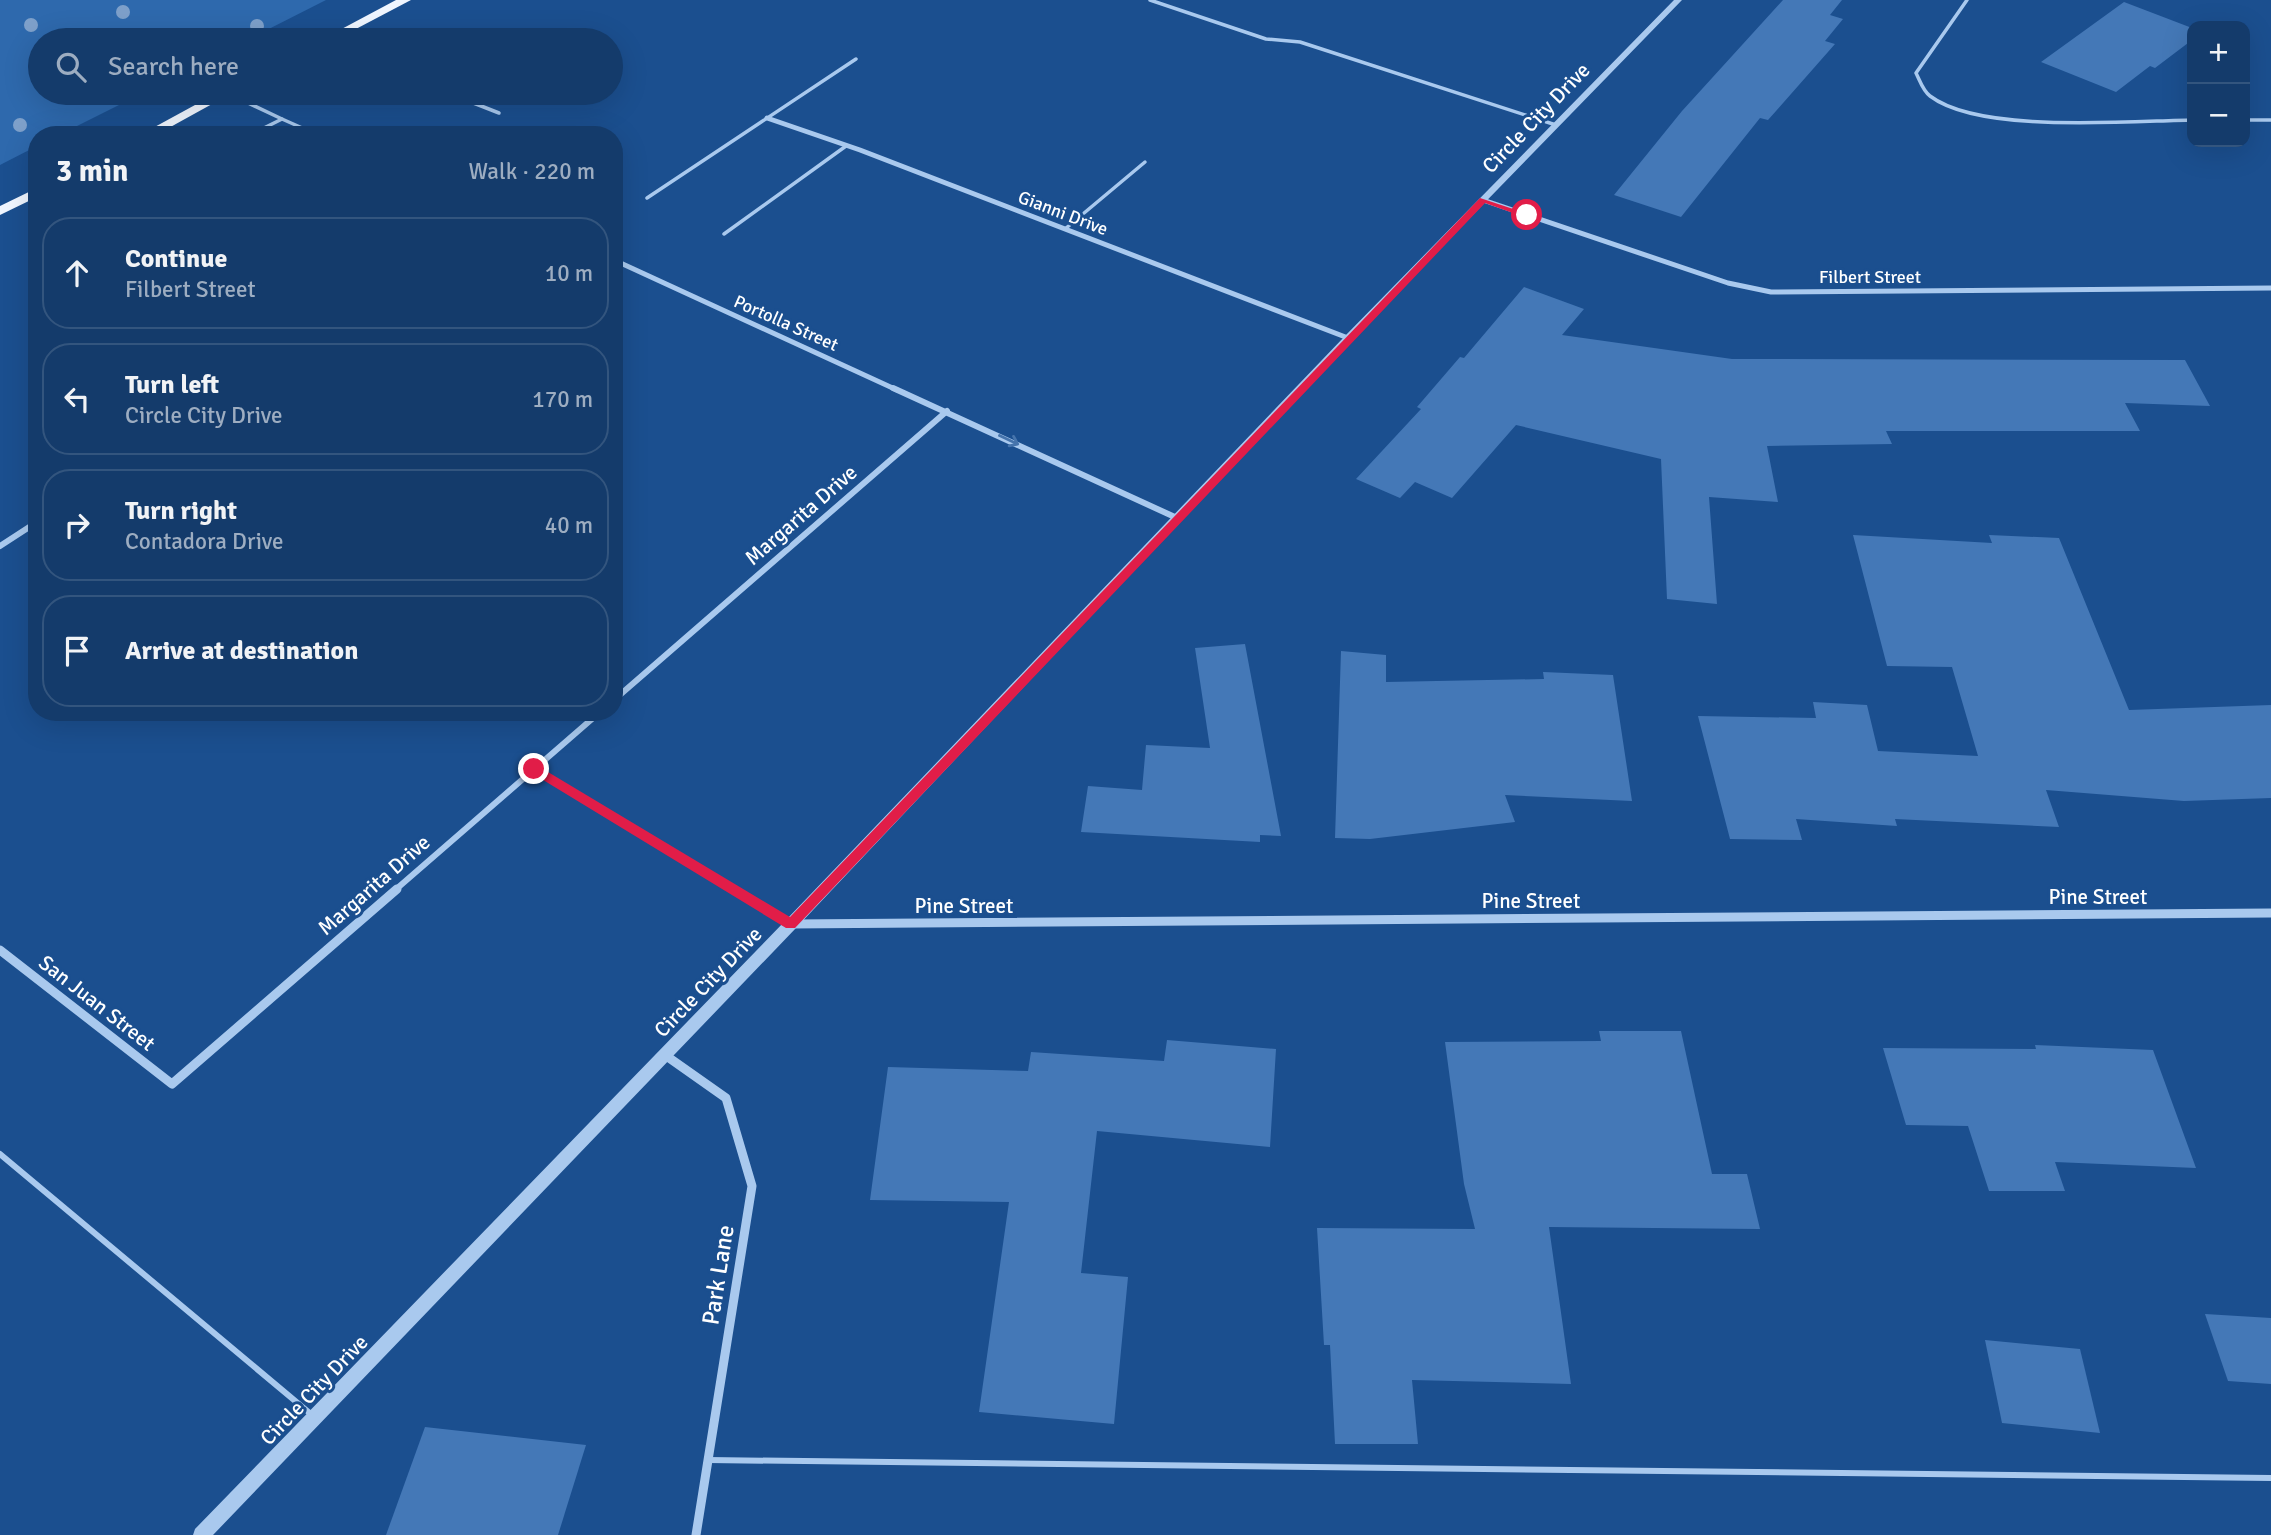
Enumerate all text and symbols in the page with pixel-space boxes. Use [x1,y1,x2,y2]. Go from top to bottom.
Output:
map controls [2187,21,2250,147]
button: + [2187,21,2250,84]
search box [28,28,623,105]
icon: search [52,48,90,86]
text: Search here [108,51,239,83]
street label: Circle City Drive [1477,57,1595,179]
button: − [2187,84,2250,147]
text: 3 min [56,153,128,190]
text: Walk · 220 m [469,157,595,186]
street label: Gianni Drive [1015,186,1111,240]
route start [1511,199,1542,230]
text: Continue [125,243,227,275]
icon: ahead [58,254,96,292]
text: 10 m [545,259,593,288]
street label: Filbert Street [1819,266,1921,288]
text: Filbert Street [125,275,256,304]
street label: Portolla Street [730,290,842,356]
text: Turn left [125,369,219,401]
icon: left [58,380,96,418]
text: 170 m [532,385,593,414]
text: Circle City Drive [125,401,282,430]
one-way arrow [998,434,1019,447]
street label: Margarita Drive [740,459,862,571]
text: Turn right [125,495,237,527]
icon: right [58,506,96,544]
text: 40 m [545,511,593,540]
text: Contadora Drive [125,527,283,556]
icon: arrive [58,632,96,670]
text: Arrive at destination [125,635,358,667]
route end [518,753,549,784]
street label: Margarita Drive [313,829,435,941]
street label: Pine Street [2049,884,2147,910]
street label: Pine Street [1482,888,1580,914]
street label: Pine Street [915,893,1013,919]
street label: Circle City Drive [649,921,767,1043]
street label: San Juan Street [34,949,160,1057]
street label: Park Lane [695,1223,741,1327]
street label: Circle City Drive [255,1329,373,1451]

